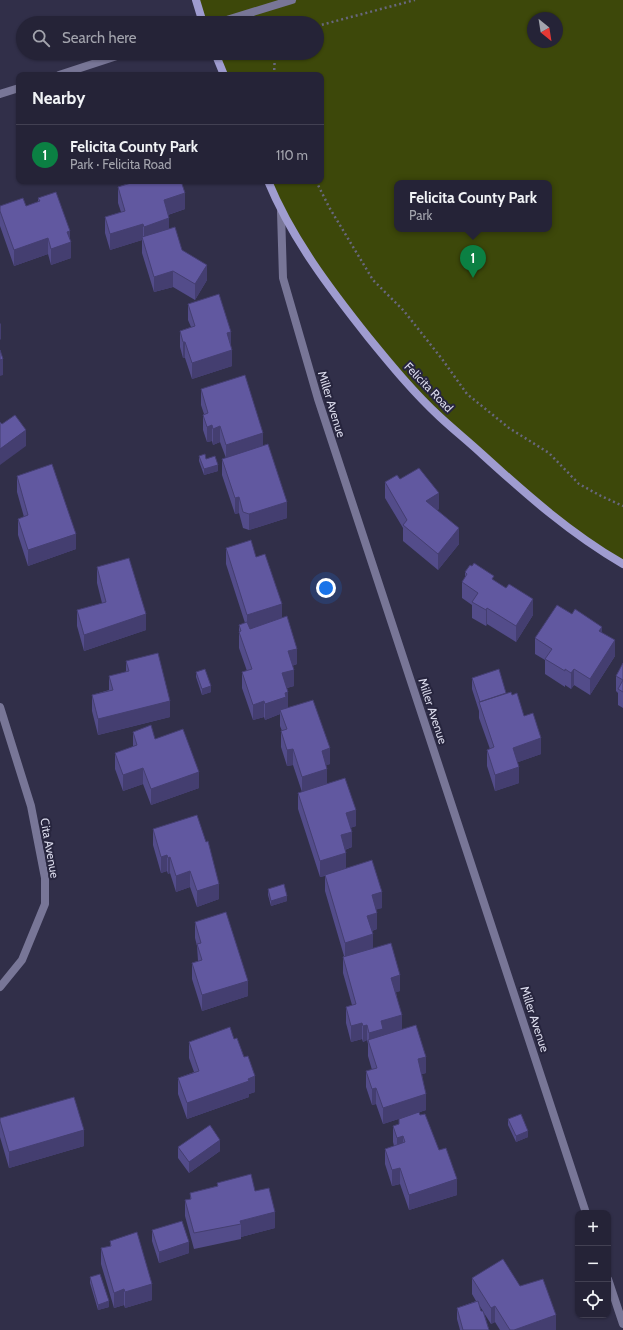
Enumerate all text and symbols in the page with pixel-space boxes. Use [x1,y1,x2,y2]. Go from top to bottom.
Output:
north arrow [527,12,563,48]
search box [16,16,324,60]
icon: search [30,27,52,49]
text: Search here [62,29,137,47]
text: Nearby [32,88,85,108]
text: Felicita County Park [70,138,198,156]
text: 1 [43,147,47,163]
text: 110 m [276,147,308,163]
text: Park · Felicita Road [70,156,171,172]
popup [394,180,552,232]
text: Felicita County Park [409,189,537,207]
text: Park [409,207,432,223]
pin: 1 [460,245,486,278]
street label: Felicita Road [401,359,457,415]
street label: Miller Avenue [315,369,349,439]
your location [316,578,336,598]
street label: Miller Avenue [415,676,451,746]
street label: Cita Avenue [37,817,63,879]
street label: Miller Avenue [517,984,553,1054]
map controls [575,1210,611,1318]
button: + [575,1210,611,1246]
button: − [575,1246,611,1282]
button: locate [575,1282,611,1318]

